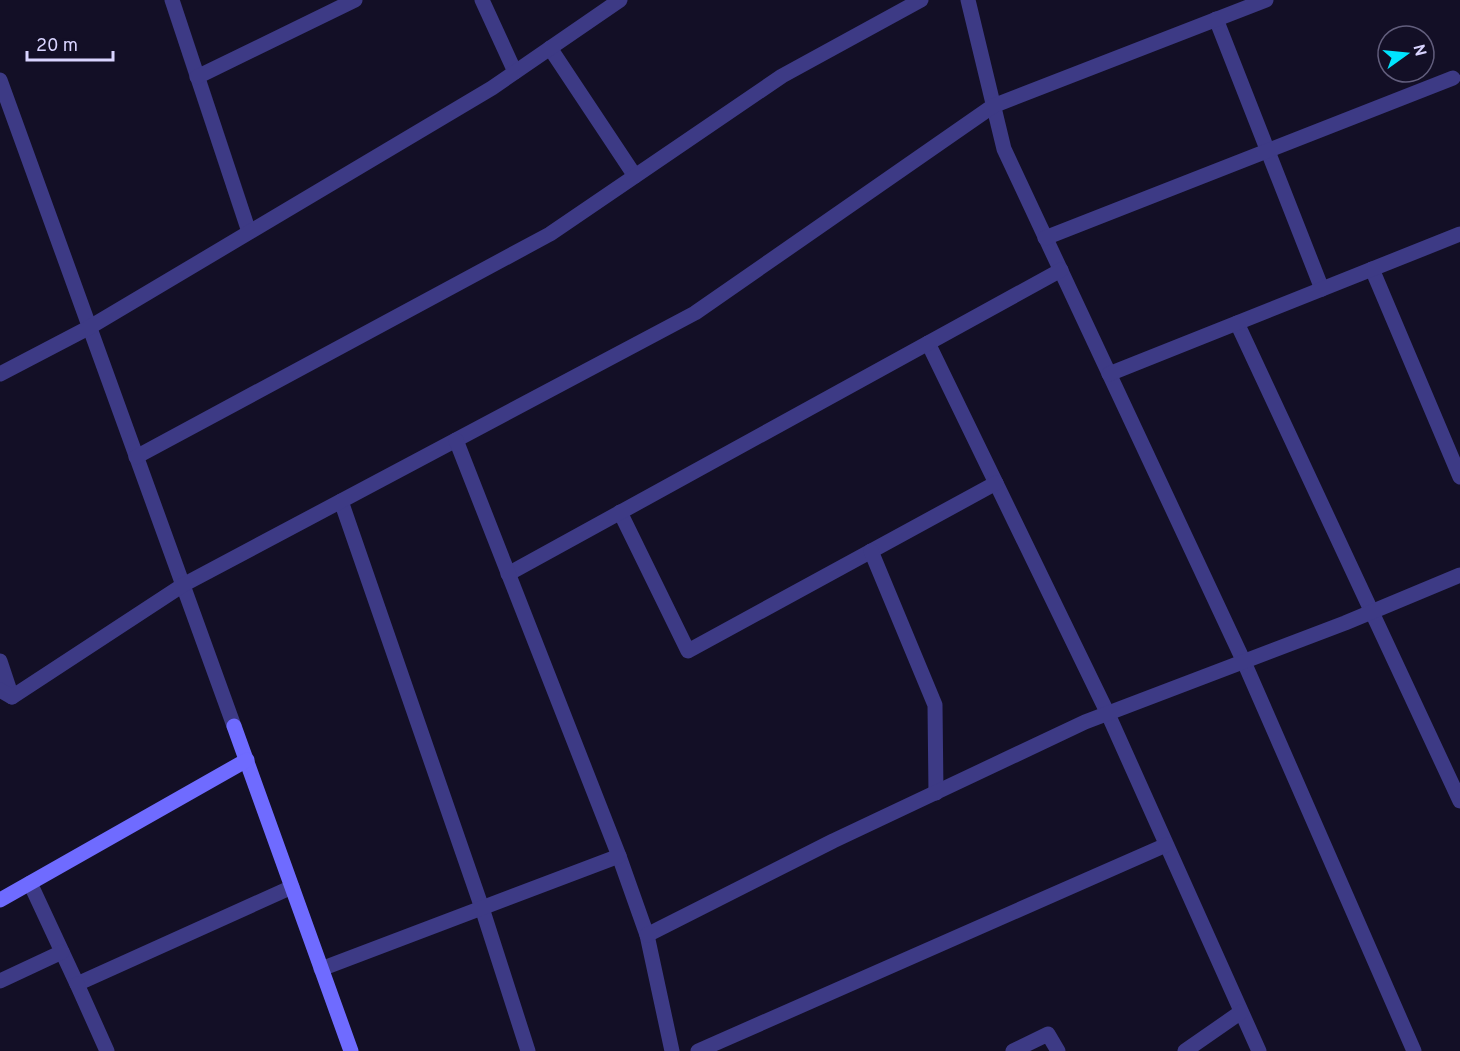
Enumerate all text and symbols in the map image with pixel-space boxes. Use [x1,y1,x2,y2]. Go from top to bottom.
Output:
scale bar [27,24,112,62]
north arrow [1376,24,1436,84]
text: 20 m [36,35,78,58]
text: N [1407,42,1430,59]

